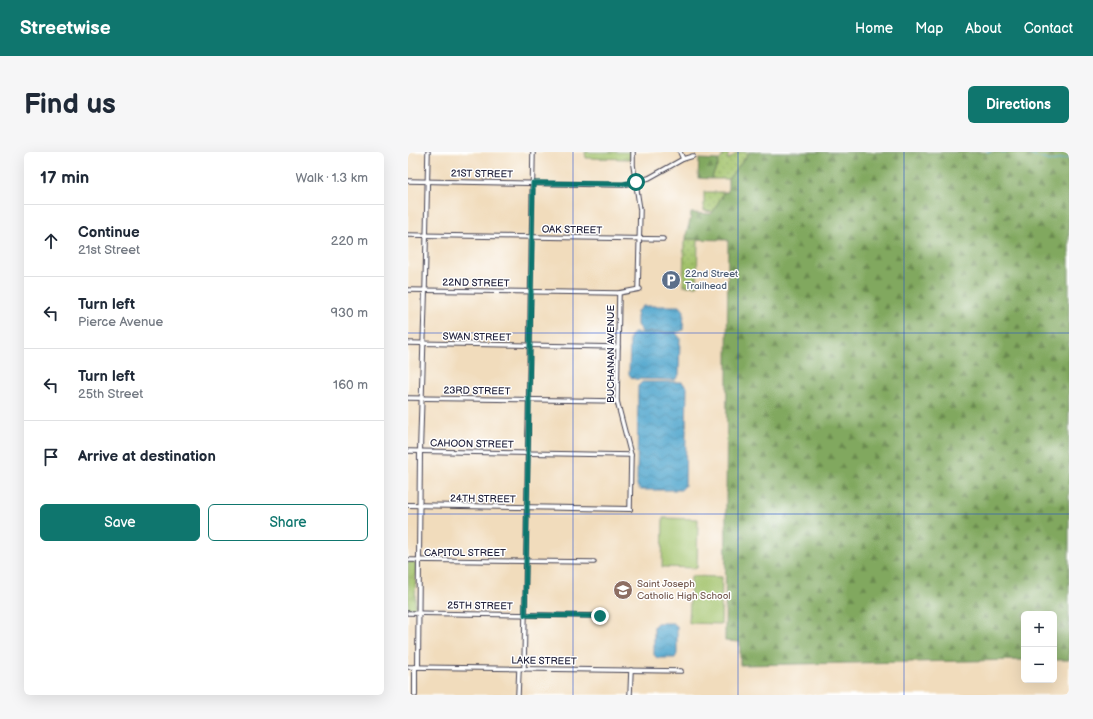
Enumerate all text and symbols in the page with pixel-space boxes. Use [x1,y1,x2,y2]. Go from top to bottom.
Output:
text: Streetwise [20,17,111,40]
text: Home [855,20,893,37]
text: Map [915,20,943,37]
text: About [965,20,1002,37]
text: Contact [1024,20,1073,37]
button: Directions [968,86,1069,123]
text: Find us [24,88,116,121]
street label: 21ST STREET [451,167,513,181]
text: 17 min [40,168,89,188]
text: Walk · 1.3 km [296,170,368,186]
route start [627,173,645,191]
text: Continue [78,223,140,242]
street label: OAK STREET [542,223,602,237]
icon: ahead [40,230,62,252]
text: 220 m [331,233,368,249]
text: 21st Street [78,242,140,258]
place label: 22nd Street Trailhead [685,268,738,292]
parking icon: 22nd Street Trailhead [660,269,682,291]
street label: 22ND STREET [442,276,510,290]
text: Turn left [78,295,135,314]
icon: left [40,302,62,324]
text: 930 m [331,305,368,321]
street label: BUCHANAN AVENUE [605,305,617,403]
text: Pierce Avenue [78,314,163,330]
street label: SWAN STREET [443,330,511,344]
text: Turn left [78,367,135,386]
icon: left [40,374,62,396]
text: 160 m [333,377,368,393]
street label: 23RD STREET [443,384,511,398]
text: 25th Street [78,386,143,402]
street label: CAHOON STREET [430,437,514,451]
icon: arrive [40,446,62,468]
text: Arrive at destination [78,447,216,466]
street label: 24TH STREET [450,492,516,506]
button: Save [40,504,200,541]
button: Share [208,504,368,541]
street label: CAPITOL STREET [424,547,506,559]
place label: Saint Joseph Catholic High School [637,578,731,602]
school or university icon: Saint Joseph Catholic High School [612,579,634,601]
street label: 25TH STREET [447,599,513,613]
route end [591,607,609,625]
map controls [1021,611,1057,683]
button: + [1021,611,1057,647]
button: − [1021,647,1057,683]
street label: LAKE STREET [511,654,577,668]

